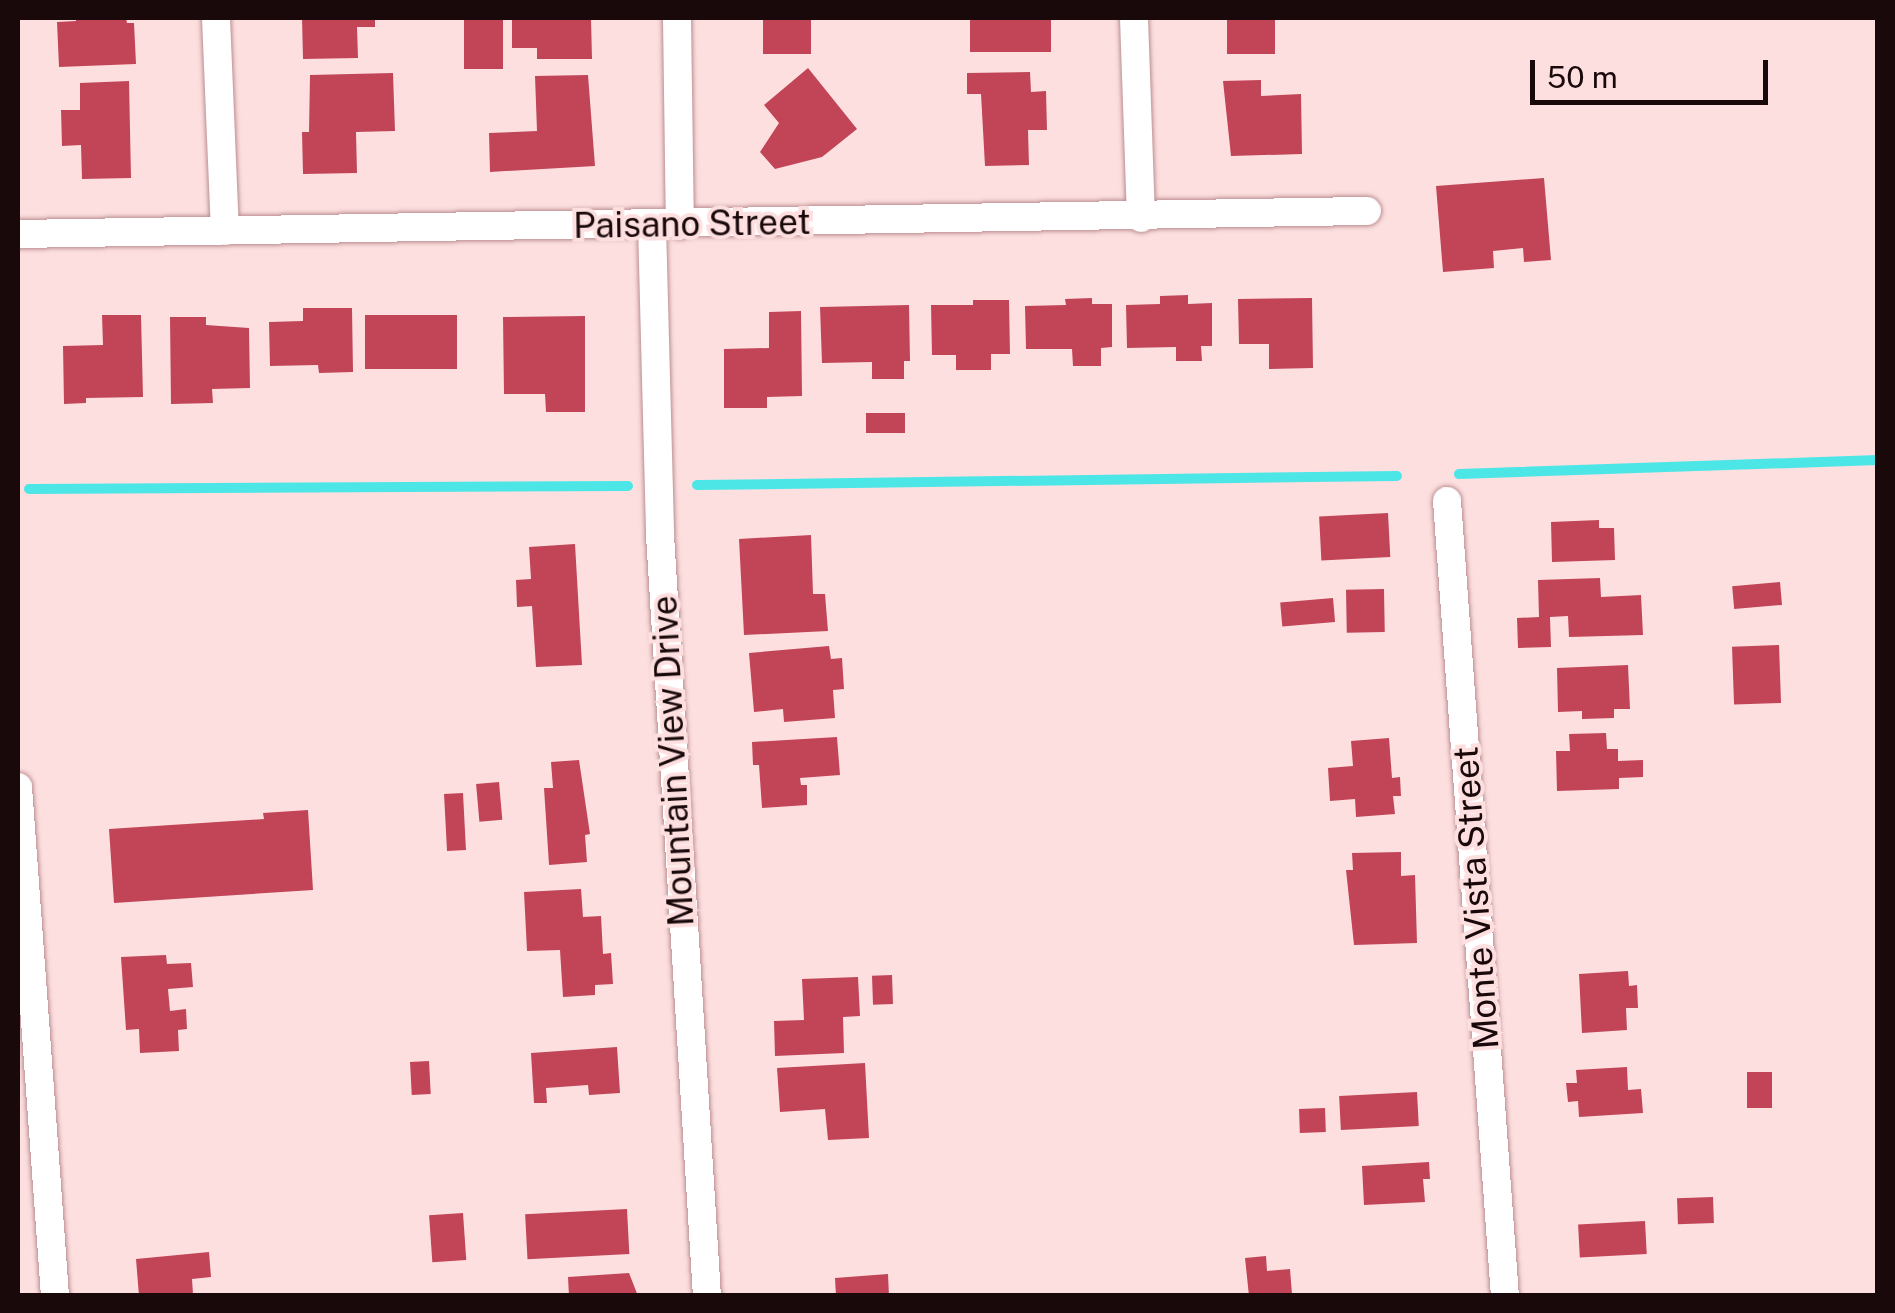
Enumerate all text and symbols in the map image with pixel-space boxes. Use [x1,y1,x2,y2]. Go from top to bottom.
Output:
scale bar [1535,40,1772,102]
text: 50 m [1547,59,1618,95]
street label: Paisano Street [573,201,811,247]
street label: Mountain View Drive [643,594,703,928]
street label: Monte Vista Street [1444,745,1508,1051]

